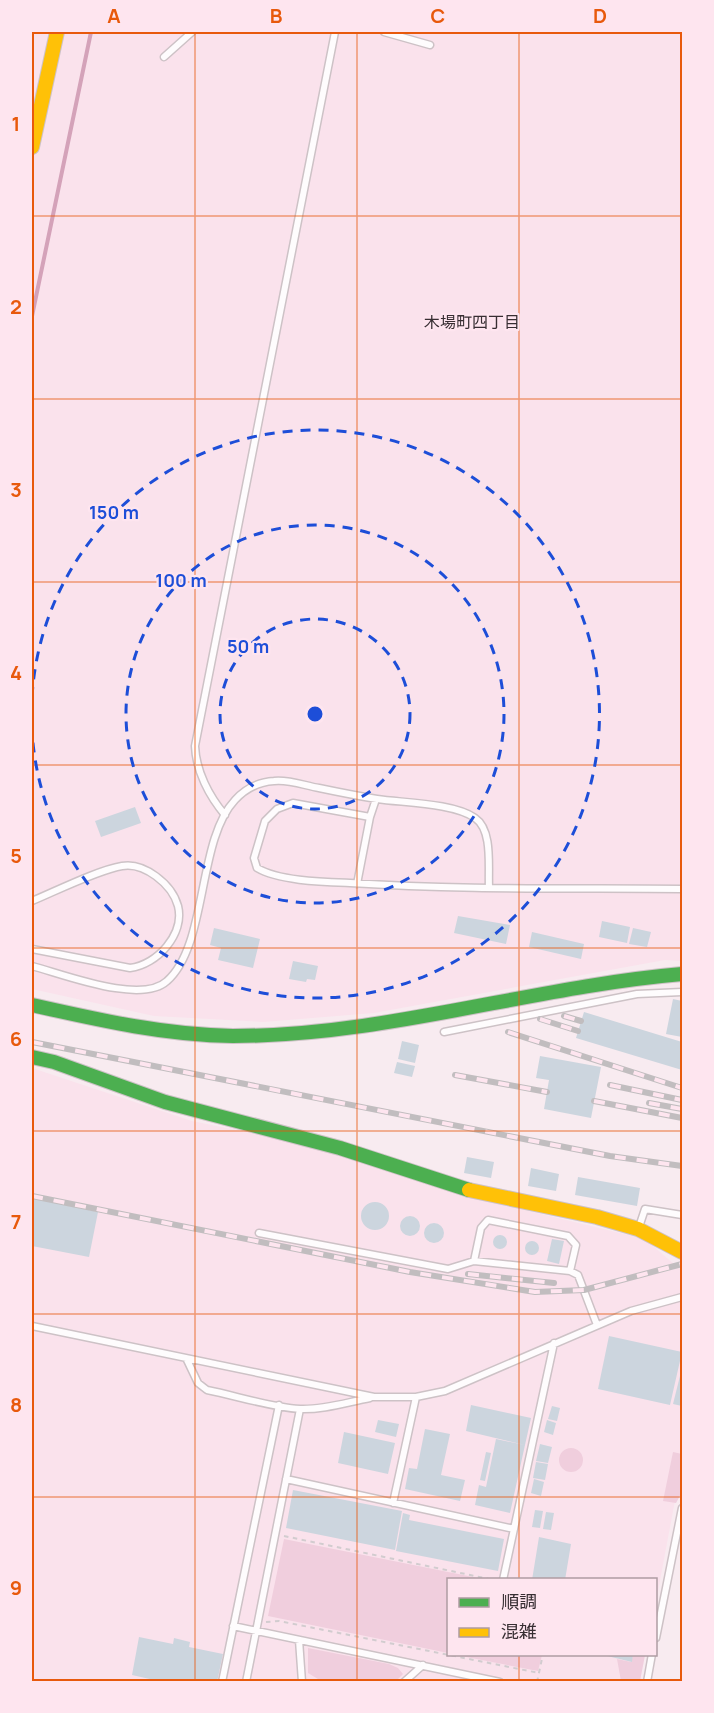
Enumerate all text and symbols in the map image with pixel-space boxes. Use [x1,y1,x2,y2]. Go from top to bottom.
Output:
text: A [107,2,121,29]
text: B [270,2,283,29]
text: C [431,2,445,29]
text: D [593,2,607,29]
text: 1 [12,110,20,137]
text: 2 [10,293,22,320]
district label: 木場町四丁目 [424,311,520,333]
text: 3 [10,476,22,503]
text: 150 m [89,500,139,524]
text: 100 m [155,568,207,592]
text: 50 m [227,634,269,658]
text: 4 [10,659,22,686]
centre of rings [305,704,325,724]
text: 5 [10,842,22,869]
text: 6 [10,1025,22,1052]
text: 7 [11,1208,21,1235]
text: 8 [10,1391,22,1418]
text: 9 [10,1574,22,1601]
legend [447,1578,657,1656]
text: 順調 [501,1589,537,1613]
text: 混雑 [501,1619,537,1643]

